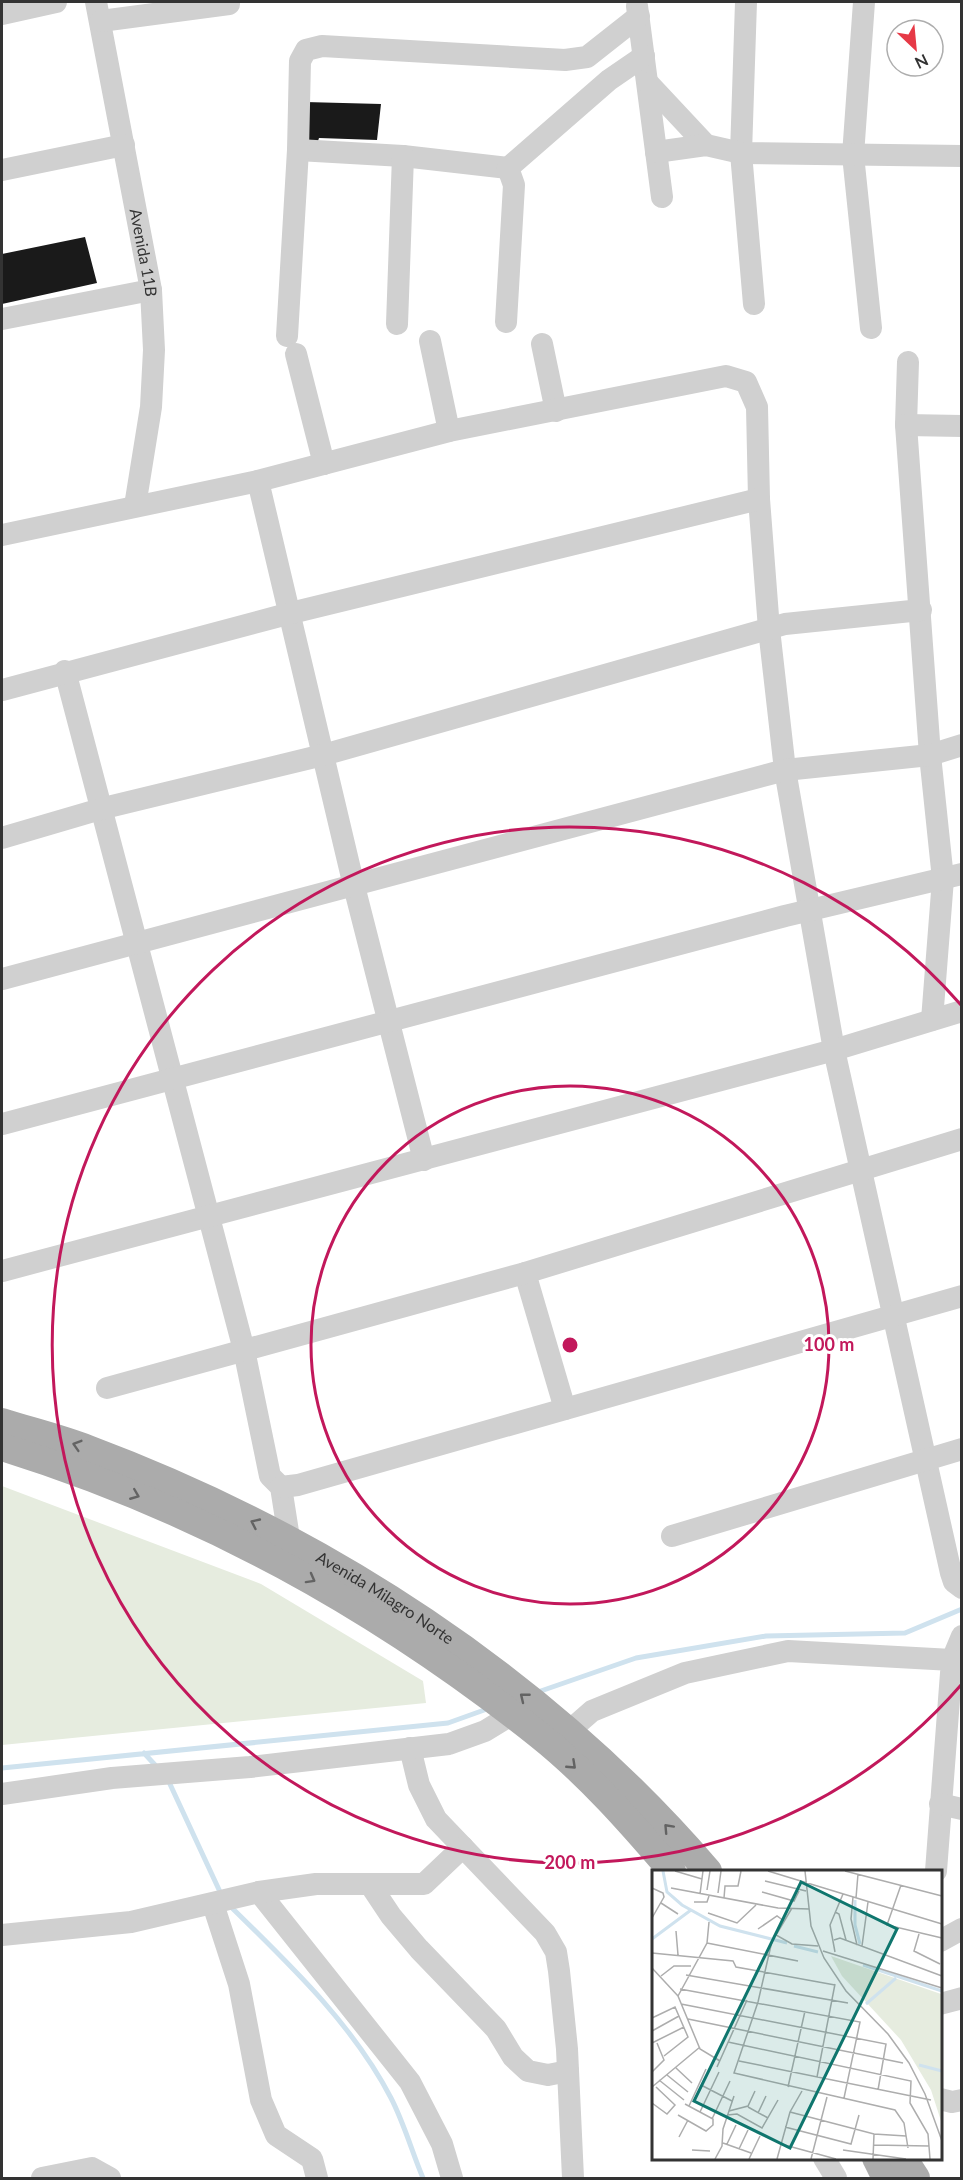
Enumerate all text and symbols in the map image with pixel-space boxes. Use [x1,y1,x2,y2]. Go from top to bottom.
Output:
north arrow [885,18,945,78]
text: N [912,51,931,73]
street label: Avenida 11B [127,207,161,297]
text: 100 m [804,1333,854,1355]
centre of rings [560,1335,580,1355]
one-way arrow [72,1440,83,1452]
one-way arrow [129,1488,140,1500]
one-way arrow [251,1518,262,1530]
street label: Avenida Milagro Norte [313,1547,458,1648]
one-way arrow [305,1572,315,1583]
one-way arrow [520,1693,531,1704]
one-way arrow [564,1758,575,1769]
one-way arrow [664,1824,675,1835]
text: 200 m [545,1851,595,1873]
inset map [652,1870,942,2159]

